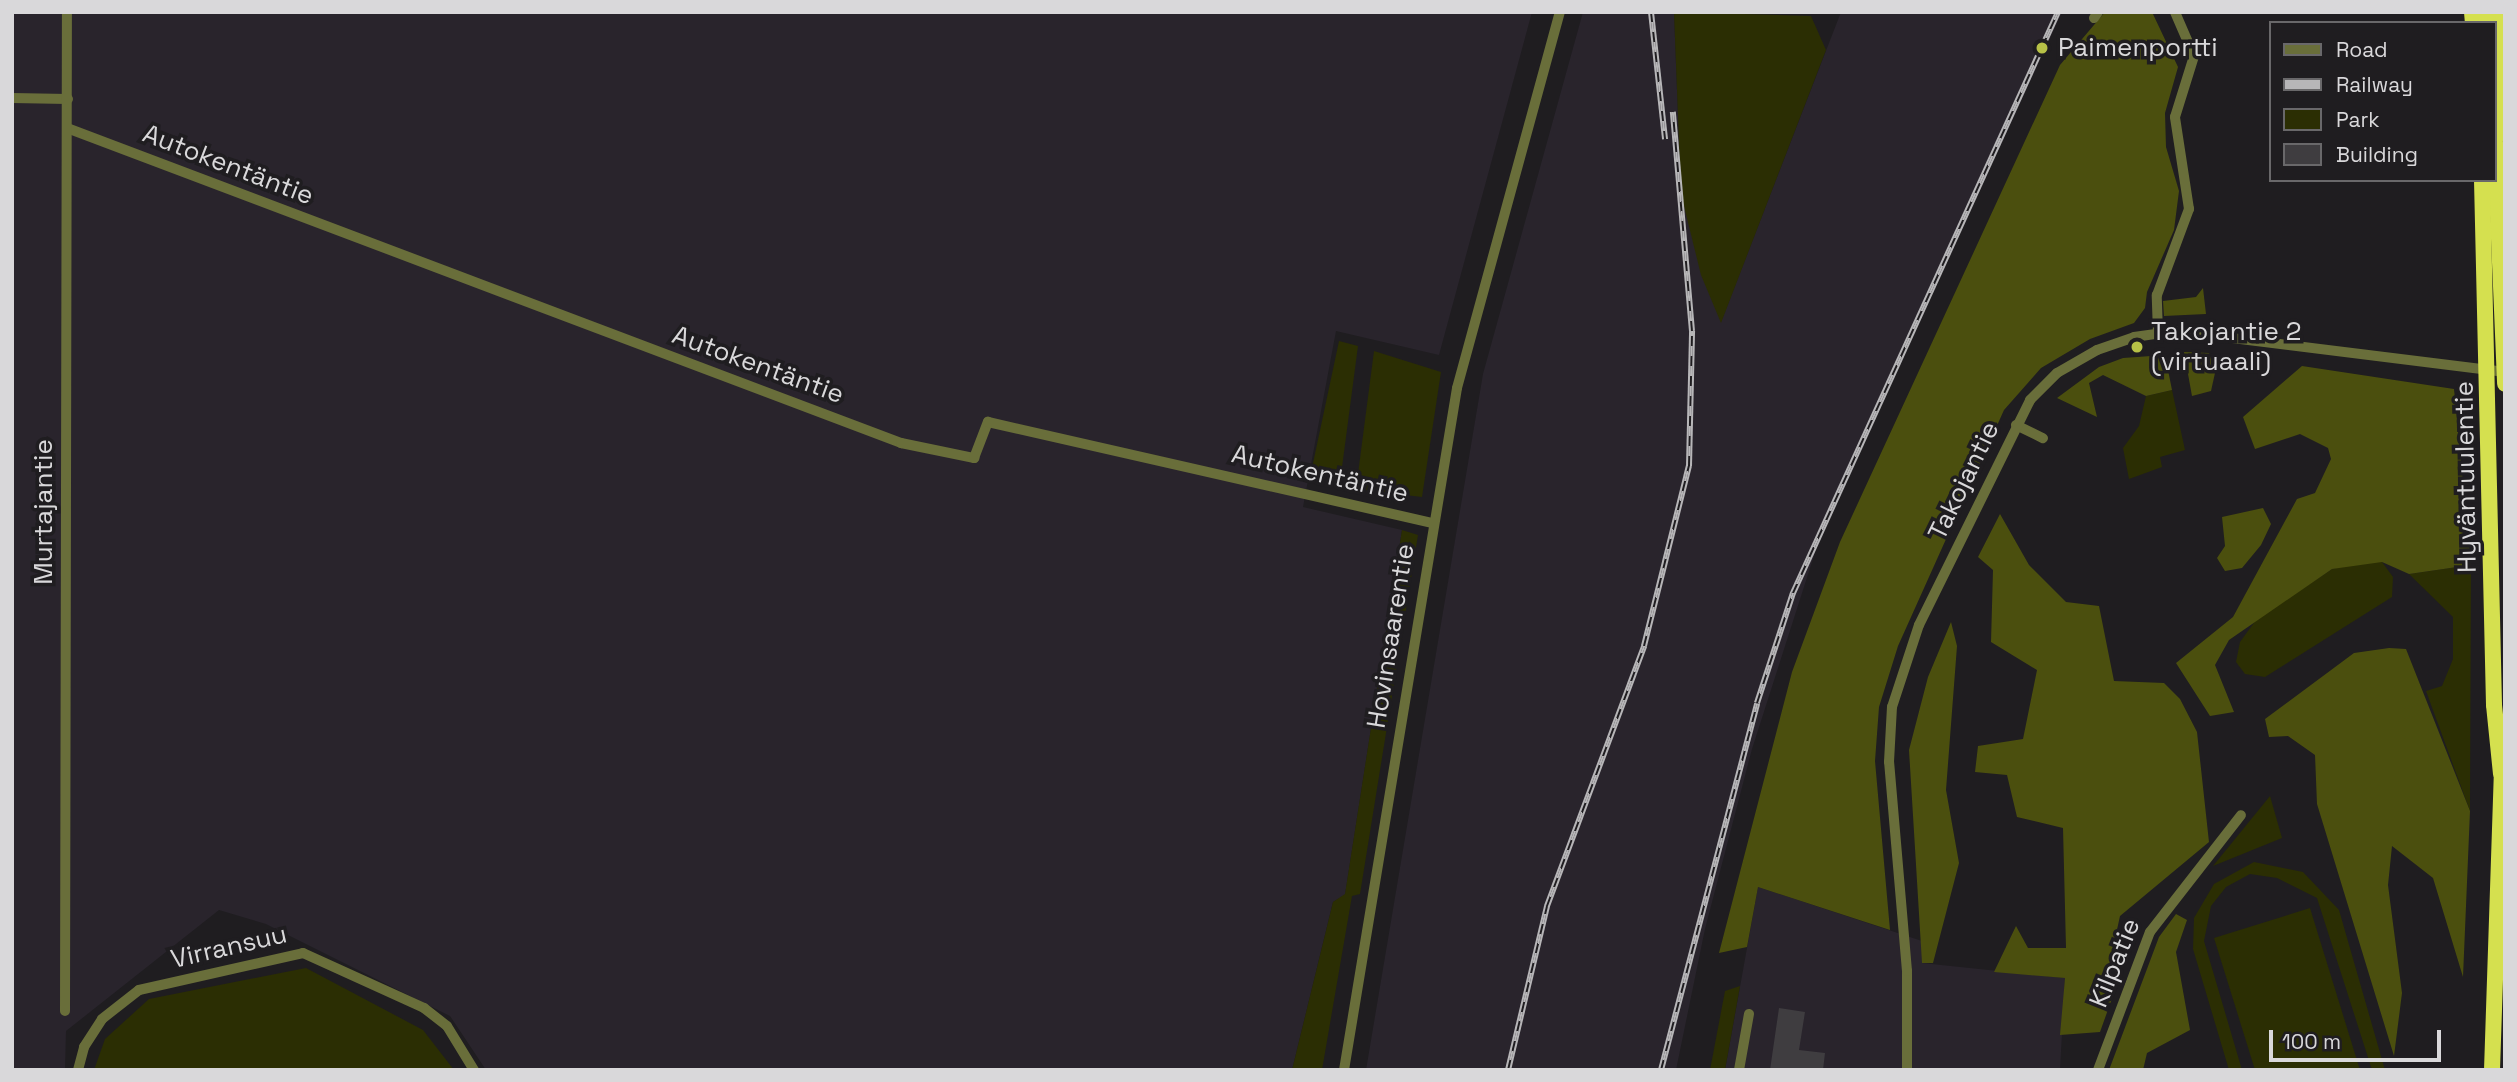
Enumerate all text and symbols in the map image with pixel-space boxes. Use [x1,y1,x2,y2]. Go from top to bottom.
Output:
legend [2268,21,2496,182]
place label: Paimenportti [2058,32,2218,64]
text: Road [2336,36,2388,63]
marker: Paimenportti [2032,38,2052,58]
text: Railway [2336,71,2413,98]
text: Park [2336,106,2380,133]
street label: Autokentäntie [138,118,318,212]
text: Building [2336,141,2418,168]
place label: Takojantie 2 (virtuaali) [2151,316,2301,378]
street label: Autokentäntie [668,320,848,410]
marker: Takojantie 2 (virtuaali) [2129,339,2145,355]
street label: Hyväntuulentie [2449,381,2483,573]
street label: Takojantie [1922,417,2006,545]
street label: Murtajantie [28,439,60,585]
street label: Autokentäntie [1229,439,1411,509]
street label: Hovinsaarentie [1361,541,1421,731]
street label: Kilpatie [2083,914,2147,1012]
street label: Virransuu [168,919,290,975]
scale bar [2272,1016,2444,1060]
text: 100 m [2282,1028,2341,1055]

